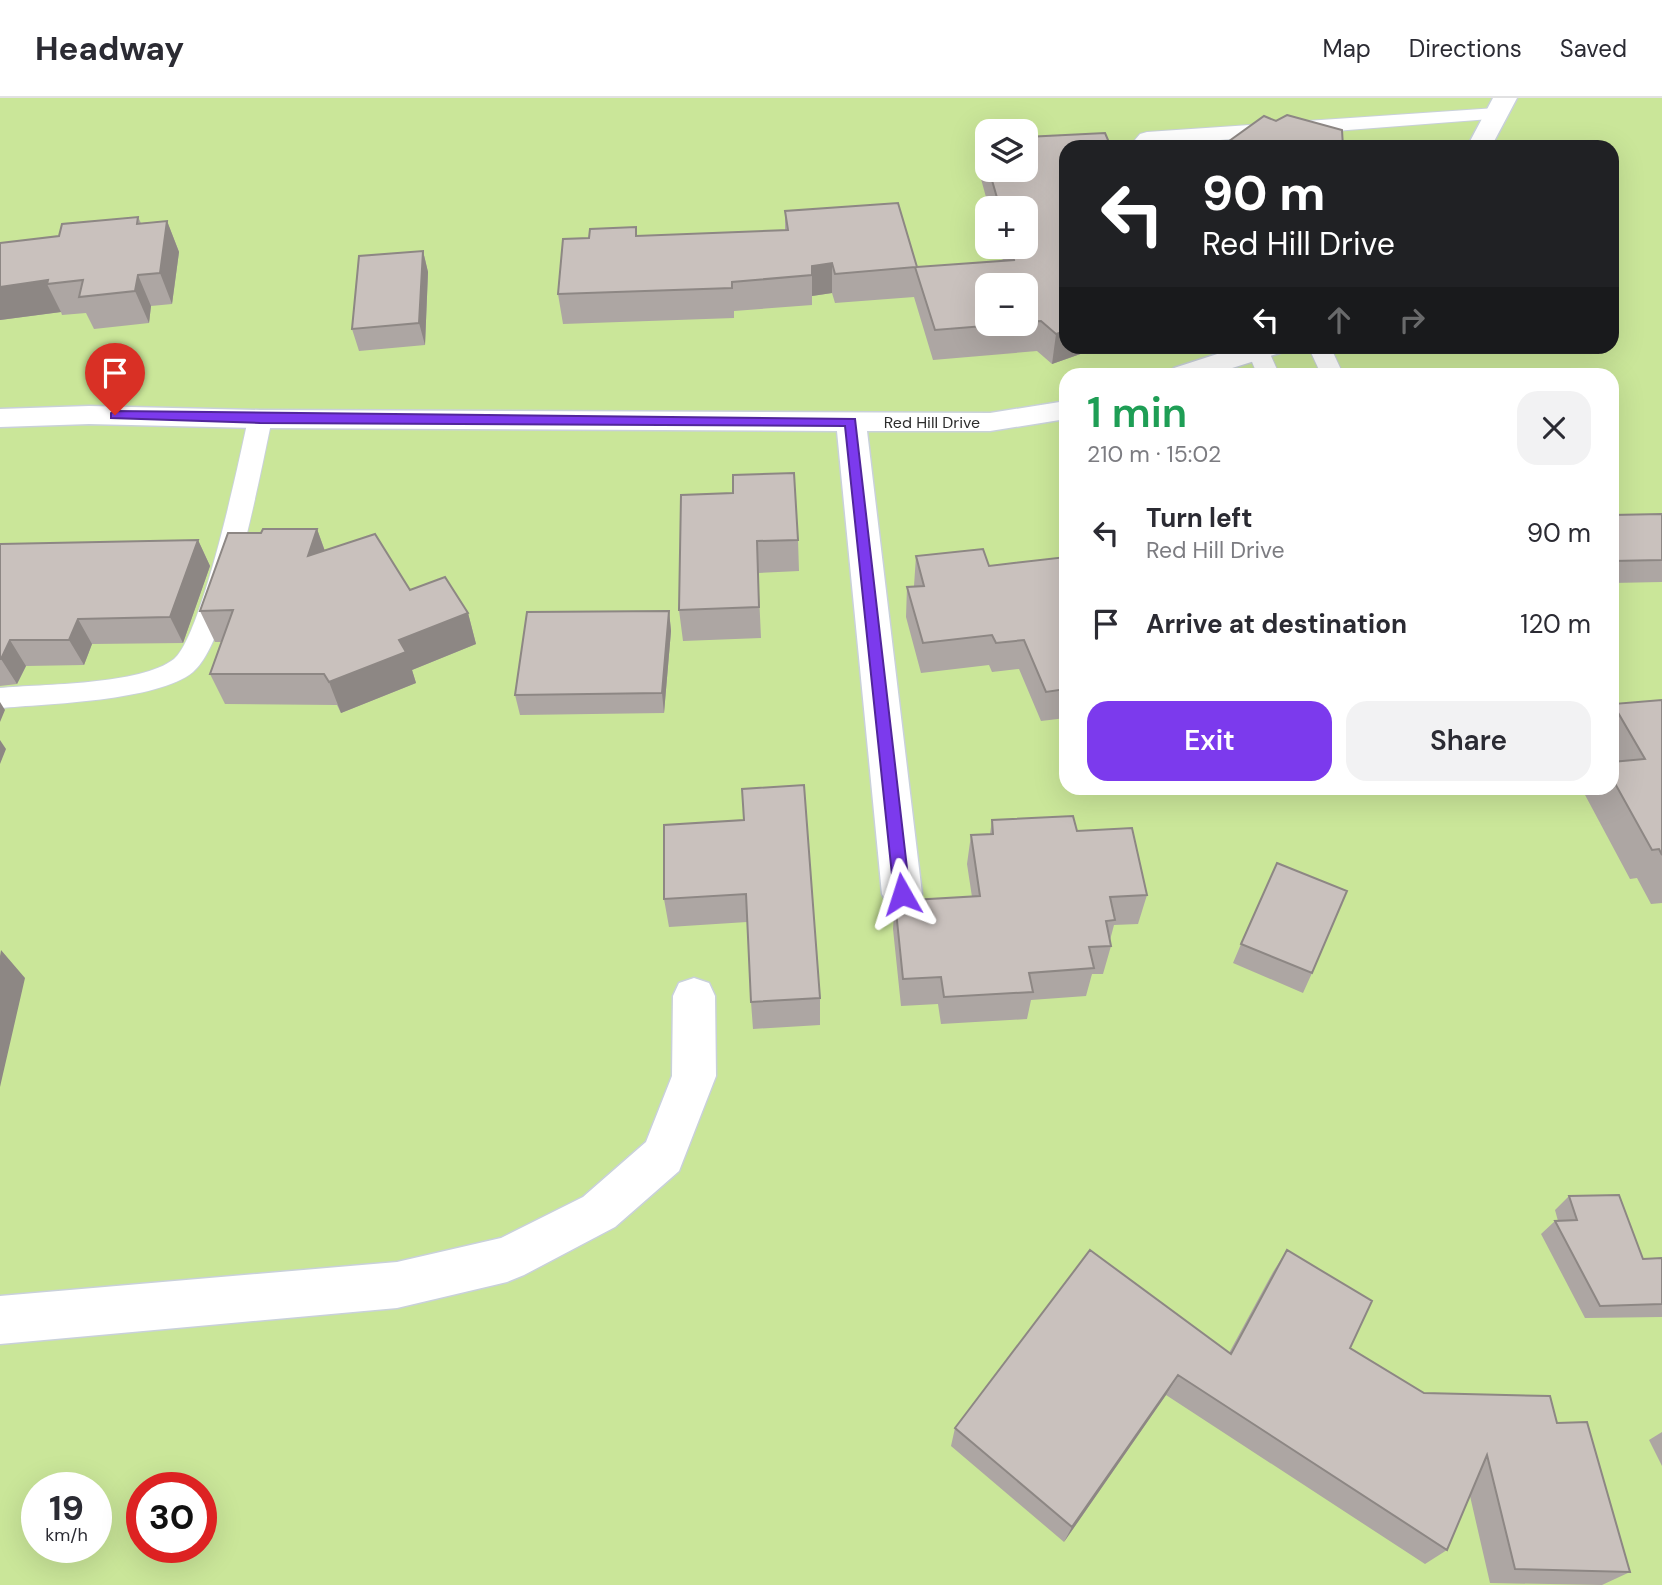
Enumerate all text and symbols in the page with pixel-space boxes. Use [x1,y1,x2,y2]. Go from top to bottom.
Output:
text: Headway [35,27,184,70]
text: Map [1323,33,1371,64]
text: Directions [1409,33,1522,64]
text: Saved [1560,33,1627,64]
map controls [975,119,1038,336]
button: layers [975,119,1038,182]
text: 90 m [1202,161,1325,225]
icon: left [1087,168,1178,259]
button: + [975,196,1038,259]
text: Red Hill Drive [1202,223,1395,265]
button: − [975,273,1038,336]
icon: left [1247,301,1285,339]
icon: ahead [1320,301,1358,339]
icon: right [1393,301,1431,339]
pin [85,343,145,415]
icon: arrive [96,354,134,392]
text: 1 min [1087,385,1187,440]
button: close [1517,391,1591,465]
street label: Red Hill Drive [884,412,980,433]
text: 210 m · 15:02 [1087,439,1221,469]
text: Turn left [1146,501,1253,535]
icon: left [1087,514,1125,552]
text: 90 m [1527,516,1591,550]
text: Red Hill Drive [1146,535,1285,565]
icon: arrive [1087,605,1125,643]
text: Arrive at destination [1146,607,1407,641]
text: 120 m [1520,607,1591,641]
button: Exit [1087,701,1332,781]
button: Share [1346,701,1591,781]
position arrow [865,857,939,931]
speed limit sign: 30 [126,1472,217,1563]
text: 19 [49,1485,84,1531]
text: km/h [45,1523,88,1547]

